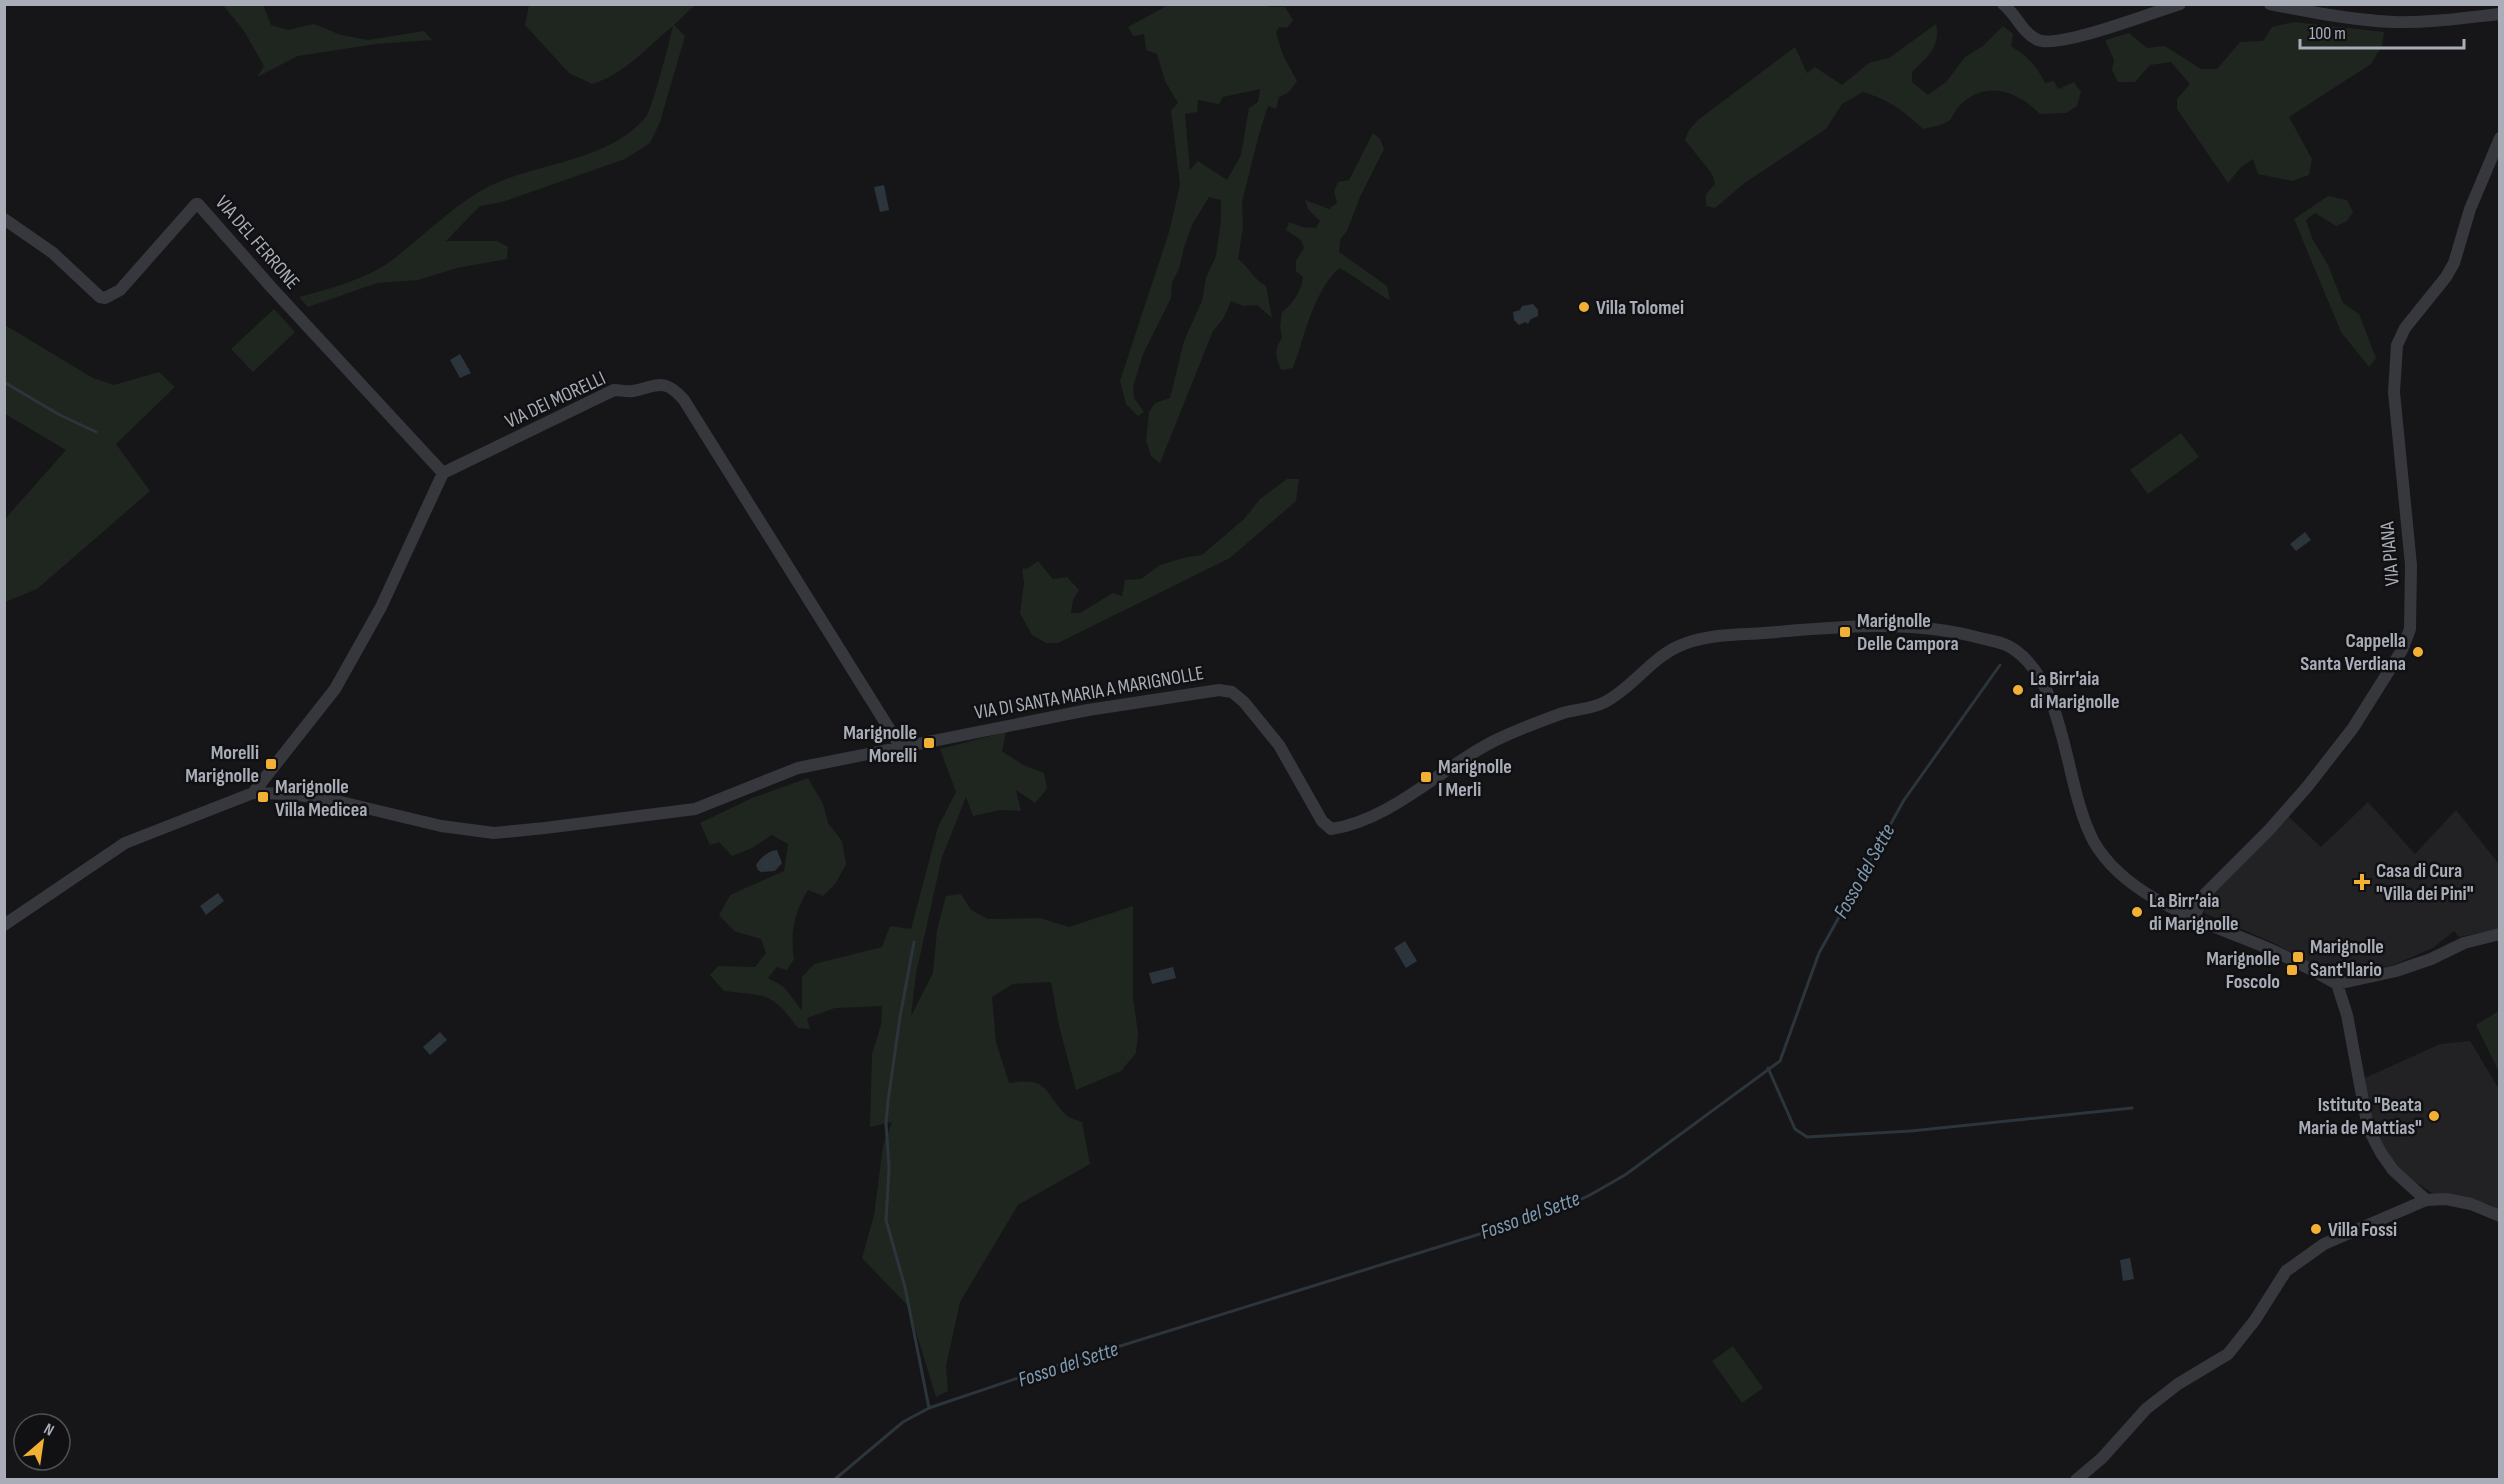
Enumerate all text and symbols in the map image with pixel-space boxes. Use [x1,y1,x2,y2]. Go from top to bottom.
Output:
scale bar [2300,12,2464,50]
text: 100 m [2309,23,2346,44]
street label: VIA DEL FERRONE [210,191,304,294]
place label: Villa Tolomei [1596,296,1684,320]
marker: Villa Tolomei [1577,300,1591,314]
street label: VIA DEI MORELLI [501,366,609,434]
street label: VIA PIANA [2375,520,2405,587]
place label: Marignolle Delle Campora [1857,609,1959,656]
marker: Marignolle Delle Campora [1838,625,1852,639]
place label: Cappella Santa Verdiana [2300,629,2406,676]
marker: Cappella Santa Verdiana [2411,645,2425,659]
street label: VIA DI SANTA MARIA A MARIGNOLLE [973,661,1206,725]
place label: La Birr'aia di Marignolle [2030,667,2120,714]
marker: La Birr'aia di Marignolle [2011,683,2025,697]
place label: Marignolle Morelli [843,721,917,768]
marker: Marignolle Morelli [922,736,936,750]
place label: Morelli Marignolle [185,741,259,788]
place label: Marignolle I Merli [1438,755,1512,802]
marker: Morelli Marignolle [264,757,278,771]
marker: Marignolle I Merli [1419,770,1433,784]
place label: Marignolle Villa Medicea [275,775,367,822]
marker: Marignolle Villa Medicea [256,790,270,804]
water label: Fosso del Sette [1828,820,1901,923]
place label: Casa di Cura "Villa dei Pini" [2376,859,2474,906]
marker: Casa di Cura "Villa dei Pini" [2353,873,2371,891]
place label: La Birr’aia di Marignolle [2149,889,2239,936]
marker: La Birr’aia di Marignolle [2130,905,2144,919]
place label: Marignolle Sant'Ilario [2310,935,2384,982]
place label: Marignolle Foscolo [2206,947,2280,994]
marker: Marignolle Sant'Ilario [2291,950,2305,964]
marker: Marignolle Foscolo [2285,963,2299,977]
place label: Istituto "Beata Maria de Mattias" [2298,1093,2422,1140]
marker: Istituto "Beata Maria de Mattias" [2427,1109,2441,1123]
water label: Fosso del Sette [1477,1186,1583,1245]
place label: Villa Fossi [2328,1218,2397,1242]
marker: Villa Fossi [2309,1222,2323,1236]
water label: Fosso del Sette [1015,1337,1121,1392]
north arrow [12,1412,72,1472]
text: N [40,1420,57,1441]

